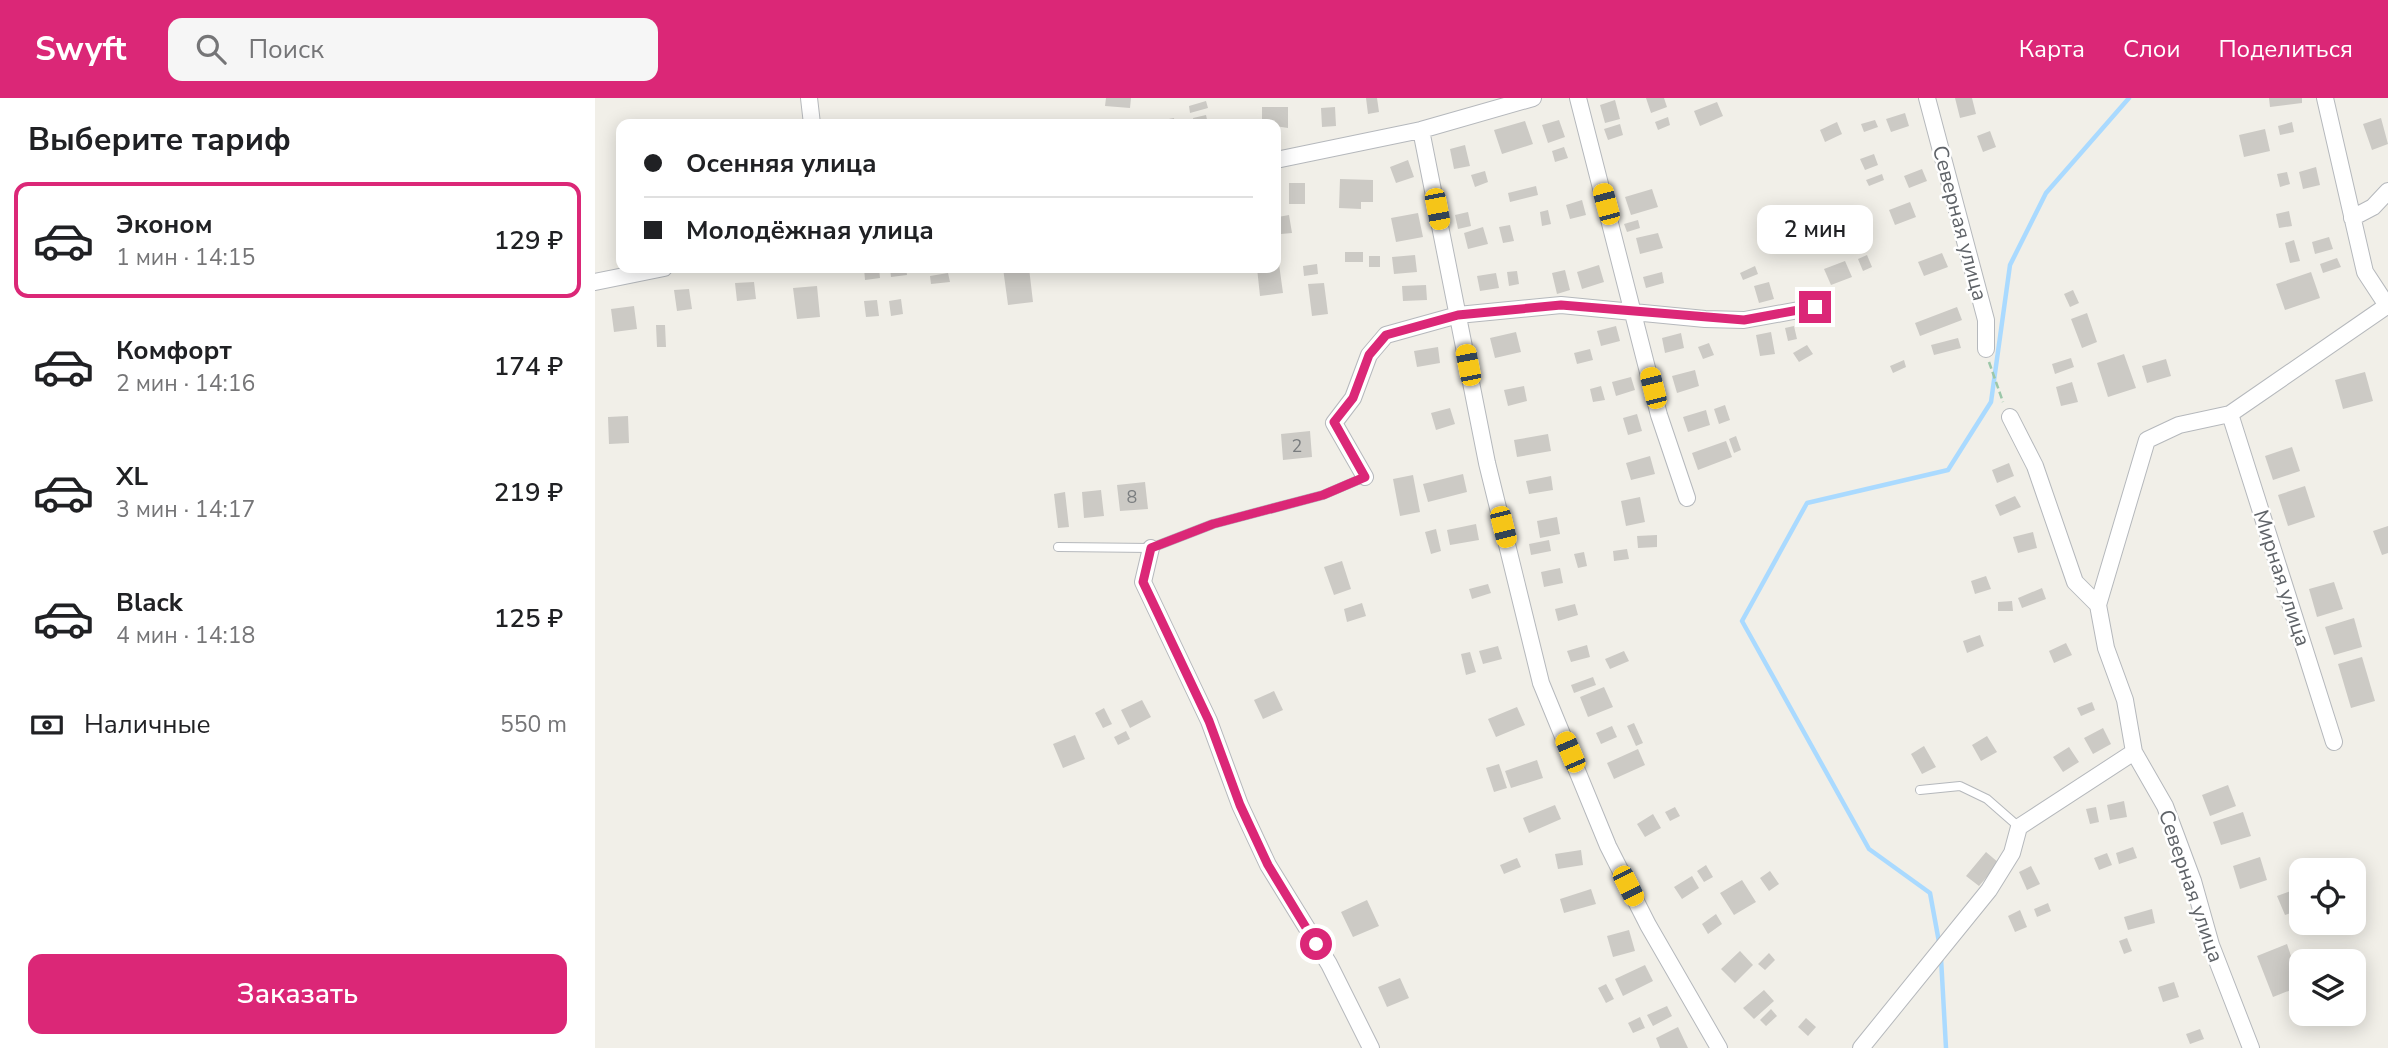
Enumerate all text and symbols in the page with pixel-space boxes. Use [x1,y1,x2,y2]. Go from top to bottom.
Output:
search box [168,18,658,81]
text: Swyft [35,27,126,72]
icon: search [192,30,230,68]
text: Поиск [248,32,324,67]
text: Карта [2019,33,2085,65]
text: Слои [2123,33,2180,65]
text: Поделиться [2218,33,2353,65]
text: Выберите тариф [28,118,291,161]
street label: Северная улица [1926,142,1994,304]
text: Осенняя улица [686,146,877,181]
car [1591,181,1622,227]
car [1423,186,1452,232]
callout: 2 мин [1757,206,1873,254]
text: Эконом [116,207,213,242]
icon: car [32,209,95,272]
text: Молодёжная улица [686,213,934,248]
text: 2 мин [1784,214,1846,245]
text: 129 ₽ [494,223,563,258]
text: 1 мин · 14:15 [116,242,255,273]
route end [1799,291,1831,323]
text: Комфорт [116,333,232,368]
icon: car [32,335,95,398]
car [1454,342,1483,388]
text: 174 ₽ [494,349,563,384]
car [1638,365,1669,411]
text: 2 мин · 14:16 [116,368,255,399]
house number: 2 [1292,434,1302,458]
text: XL [116,459,148,494]
icon: car [32,461,95,524]
text: 219 ₽ [494,475,563,510]
house number: 8 [1127,485,1137,509]
text: 3 мин · 14:17 [116,494,255,525]
car [1488,504,1519,550]
street label: Мирная улица [2247,506,2317,650]
text: Black [116,585,183,620]
icon: car [32,587,95,650]
text: 125 ₽ [494,601,563,636]
text: 4 мин · 14:18 [116,620,255,651]
icon: cash [28,706,66,744]
text: Наличные [84,707,211,742]
text: 550 m [500,709,567,740]
car [1553,729,1588,775]
street label: Северная улица [2152,806,2230,966]
map controls [2289,858,2366,1026]
button: locate [2289,858,2366,935]
car [1610,863,1647,909]
route start [1300,928,1332,960]
button: layers [2289,949,2366,1026]
button: Заказать [28,954,567,1034]

